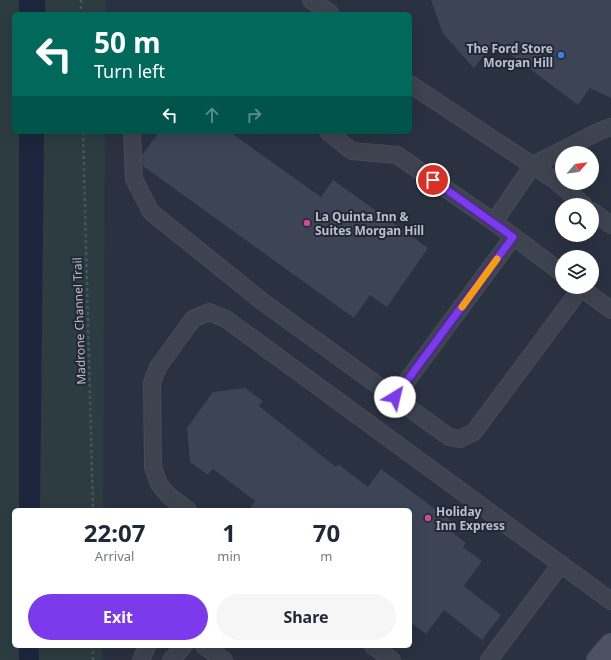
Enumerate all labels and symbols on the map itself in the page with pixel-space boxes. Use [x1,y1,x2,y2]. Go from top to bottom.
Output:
place label: The Ford Store Morgan Hill [466,40,553,71]
marker: The Ford Store Morgan Hill [556,50,566,60]
north arrow [555,146,599,190]
pin [416,163,450,197]
place label: La Quinta Inn & Suites Morgan Hill [315,208,424,239]
marker: La Quinta Inn & Suites Morgan Hill [302,218,312,228]
street label: Madrone Channel Trail [68,257,90,385]
position arrow [374,376,416,418]
place label: Holiday Inn Express [436,503,505,534]
marker: Holiday Inn Express [423,513,433,523]

